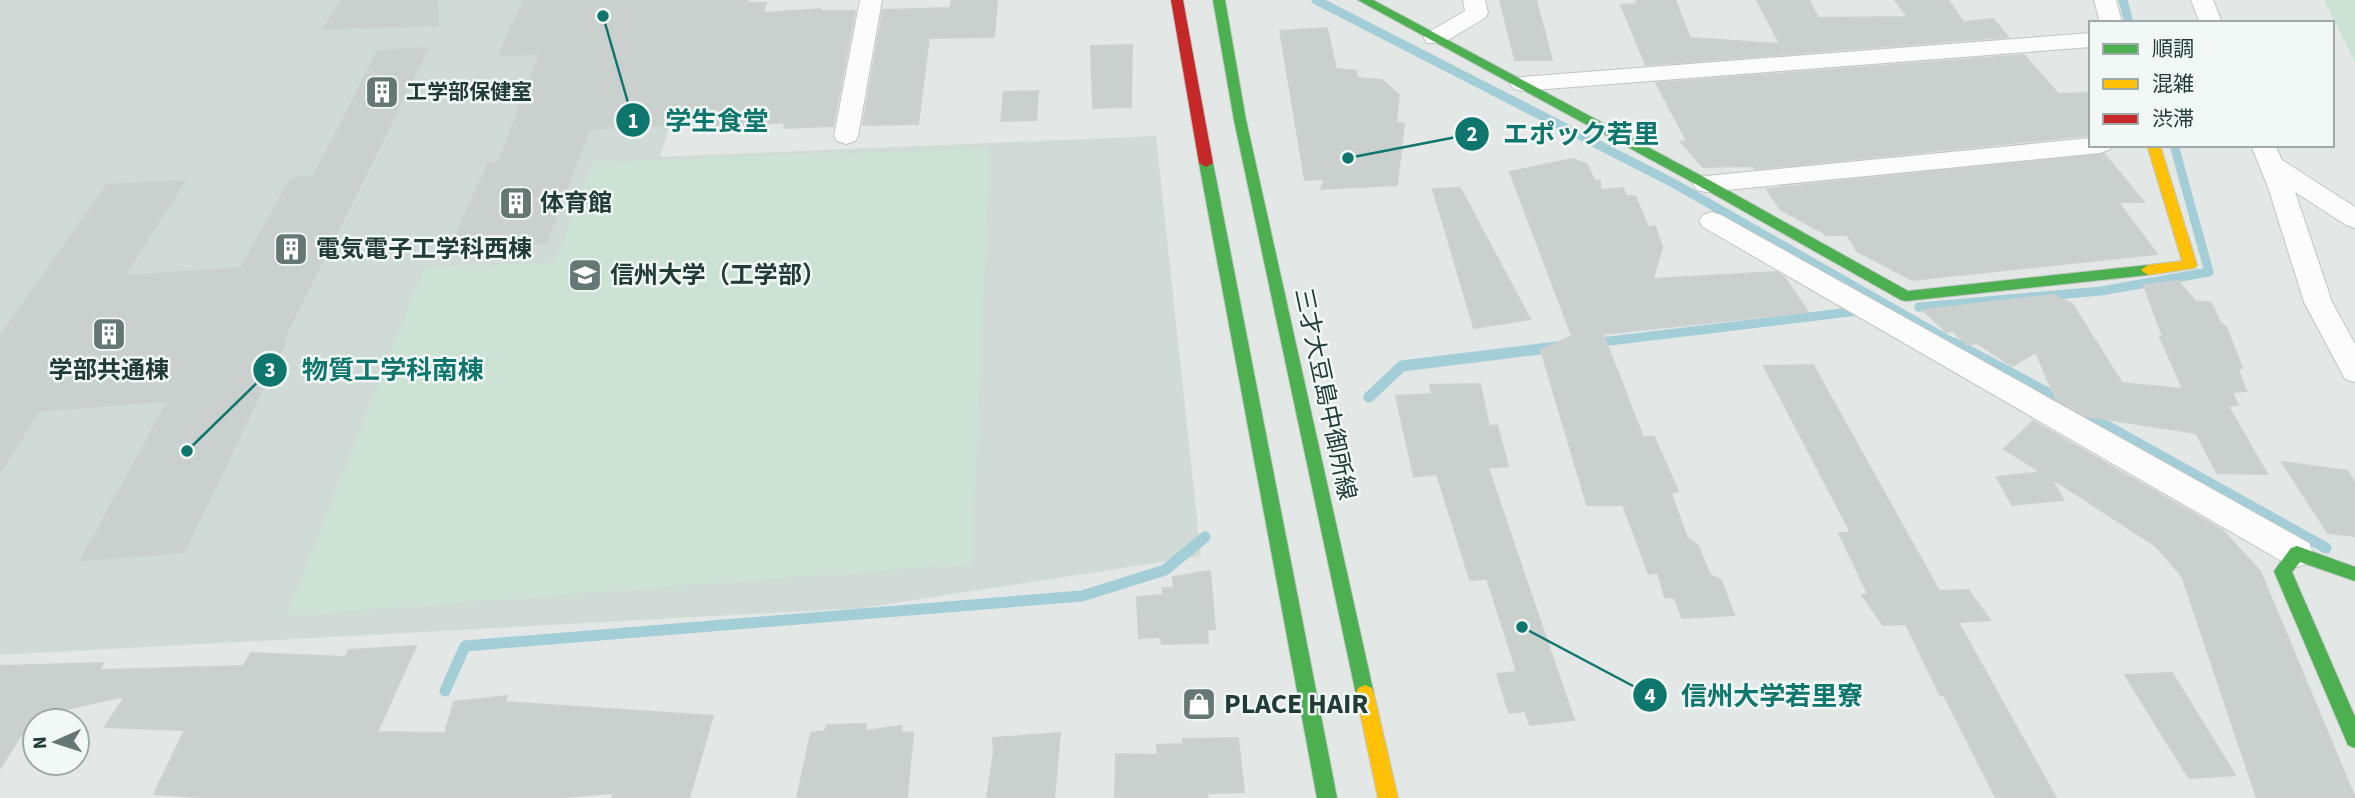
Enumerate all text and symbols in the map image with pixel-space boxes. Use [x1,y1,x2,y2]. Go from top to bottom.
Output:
legend [2089,21,2334,147]
text: 順調 [2152,34,2194,64]
text: 混雑 [2152,69,2194,99]
building icon: 工学部保健室 [363,73,401,111]
place label: 工学部保健室 [406,77,532,107]
callout: 学生食堂 [616,97,783,144]
text: 学生食堂 [665,103,769,140]
text: 渋滞 [2152,104,2194,134]
text: 1 [627,106,639,136]
callout: エポック若里 [1454,110,1673,157]
text: エポック若里 [1503,116,1659,153]
text: 2 [1466,119,1478,149]
building icon: 体育館 [497,184,535,222]
place label: 体育館 [540,186,612,221]
building icon: 電気電子工学科西棟 [272,230,310,268]
place label: 電気電子工学科西棟 [316,232,532,267]
school or university icon: 信州大学（工学部） [566,256,604,294]
place label: 信州大学（工学部） [610,258,826,293]
street label: 三才大豆島中御所線 [1285,285,1365,503]
building icon: 学部共通棟 [90,315,128,353]
callout: 物質工学科南棟 [253,346,498,393]
text: 物質工学科南棟 [302,352,484,389]
place label: 学部共通棟 [49,353,169,388]
text: 3 [264,355,276,385]
callout: 信州大学若里寮 [1632,672,1877,719]
text: 信州大学若里寮 [1681,678,1863,715]
text: 4 [1644,681,1656,711]
place label: PLACE HAIR [1224,684,1369,724]
shop icon: PLACE HAIR [1180,685,1218,723]
north arrow [21,707,91,777]
text: N [27,736,54,750]

